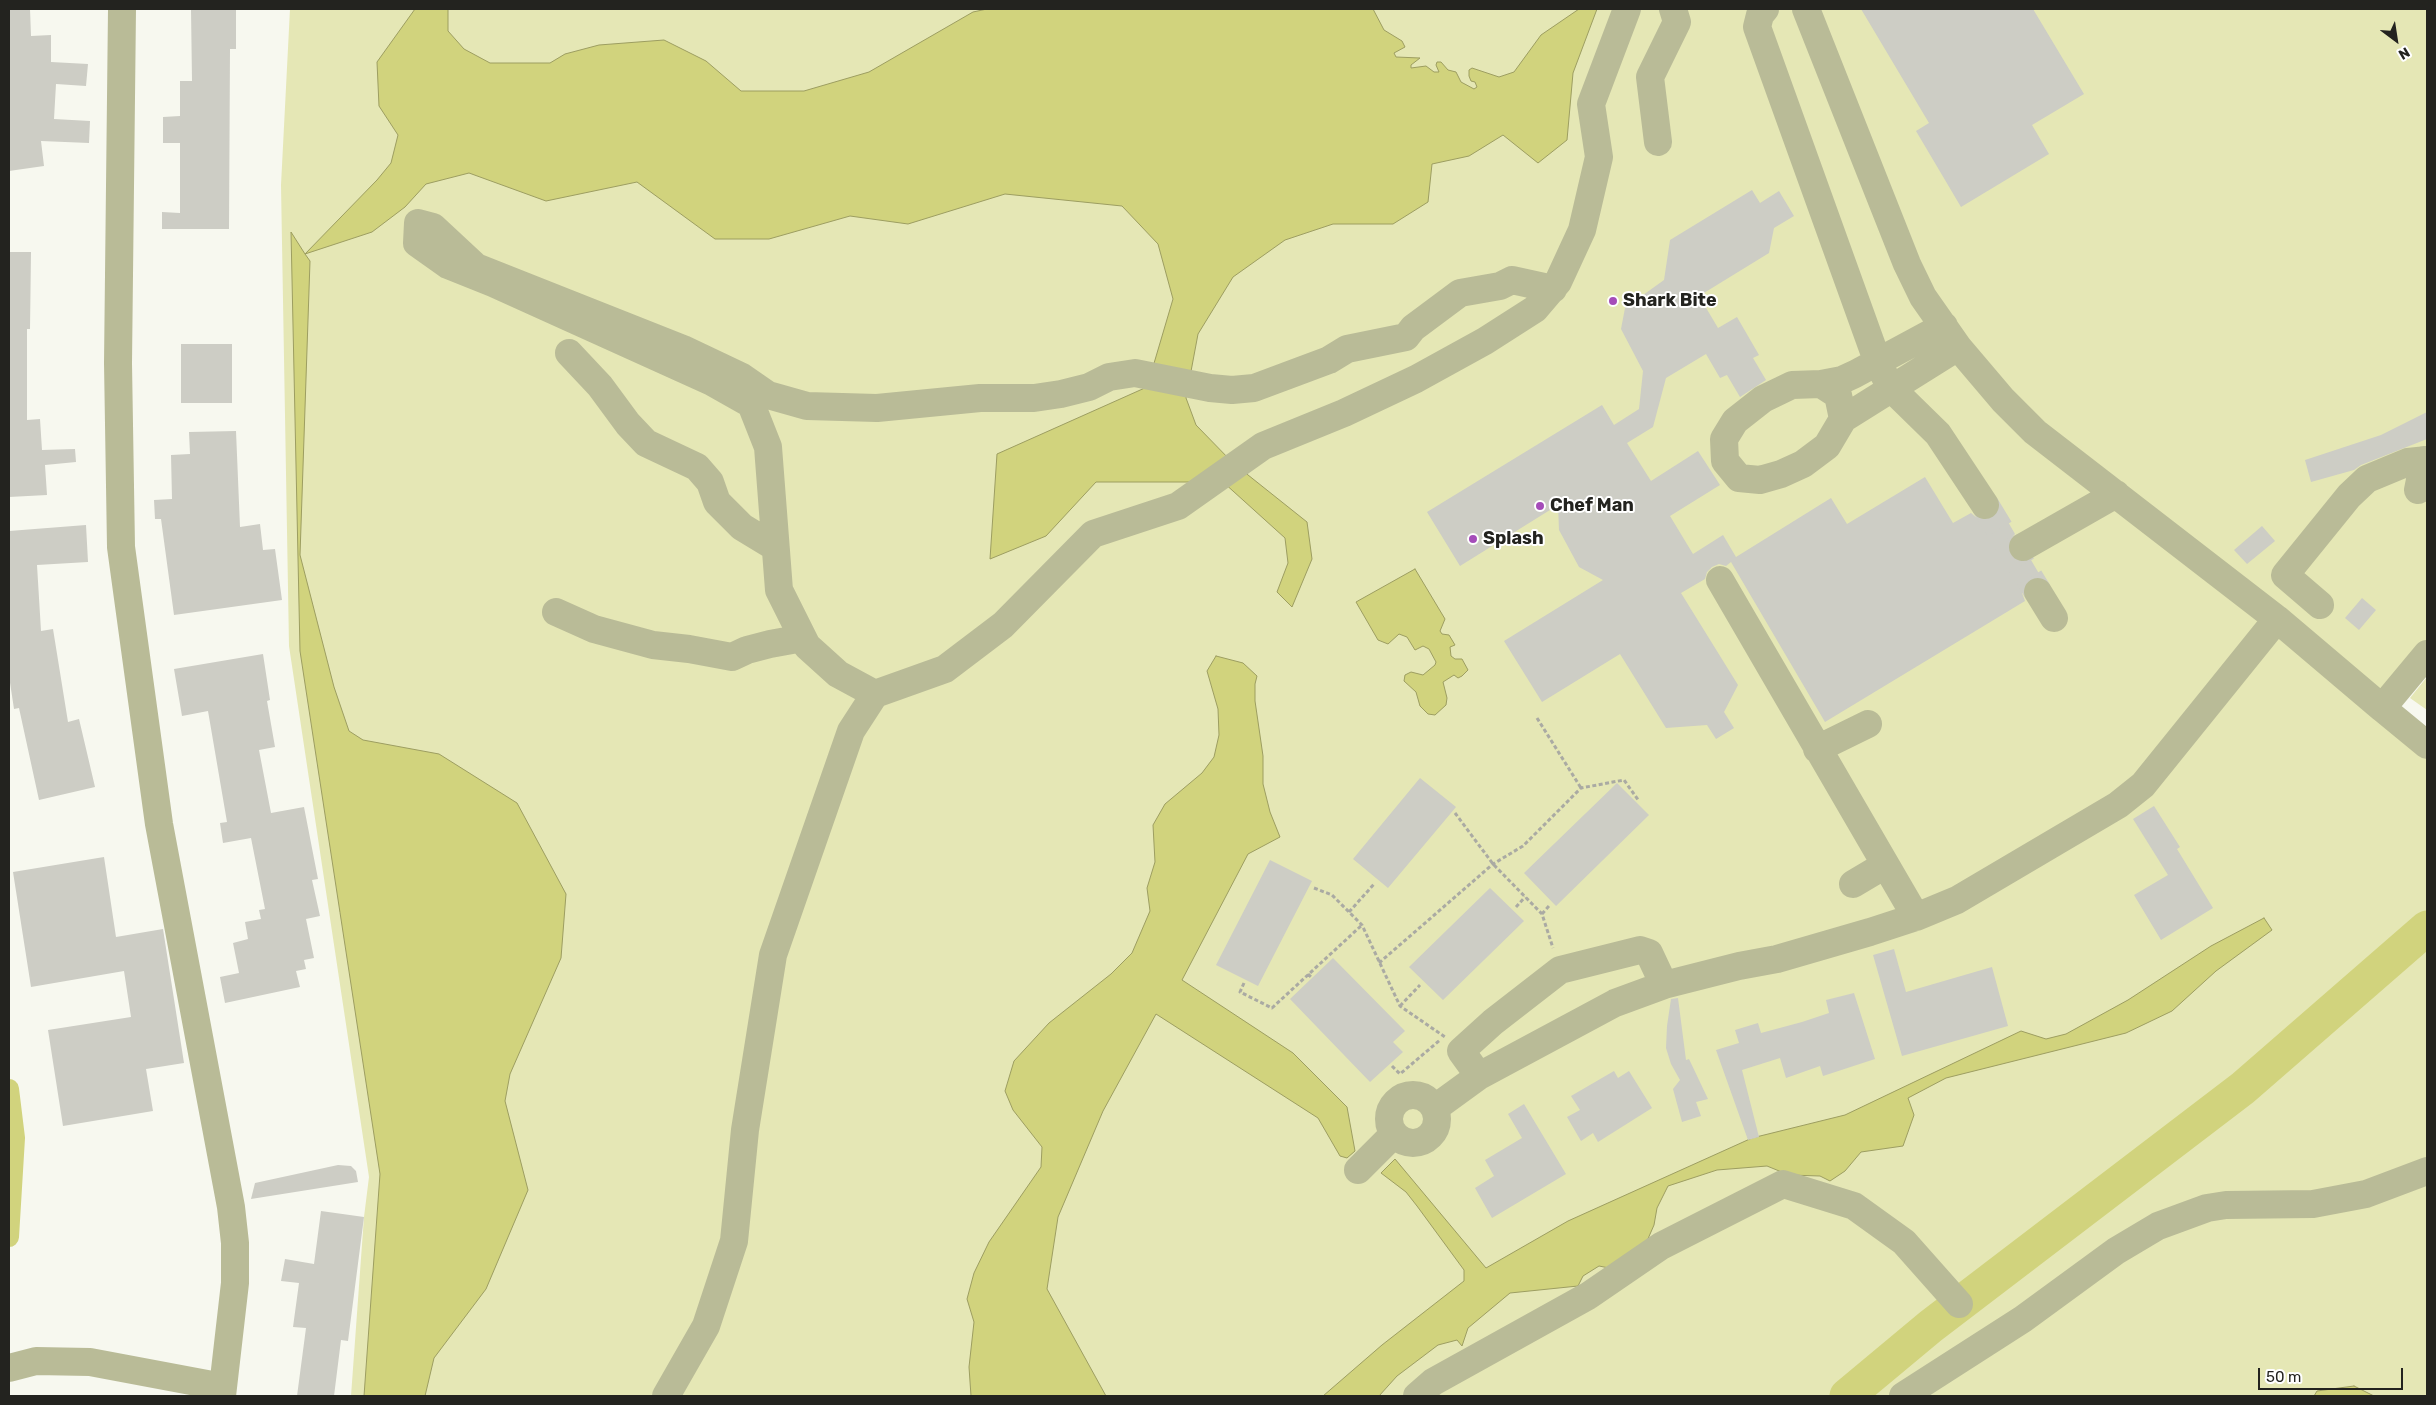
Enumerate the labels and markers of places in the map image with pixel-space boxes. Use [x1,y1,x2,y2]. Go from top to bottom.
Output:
place label: Shark Bite [1623,290,1717,312]
marker: Shark Bite [1607,295,1619,307]
place label: Chef Man [1550,495,1634,517]
marker: Chef Man [1534,500,1546,512]
place label: Splash [1483,528,1544,550]
marker: Splash [1467,533,1479,545]

